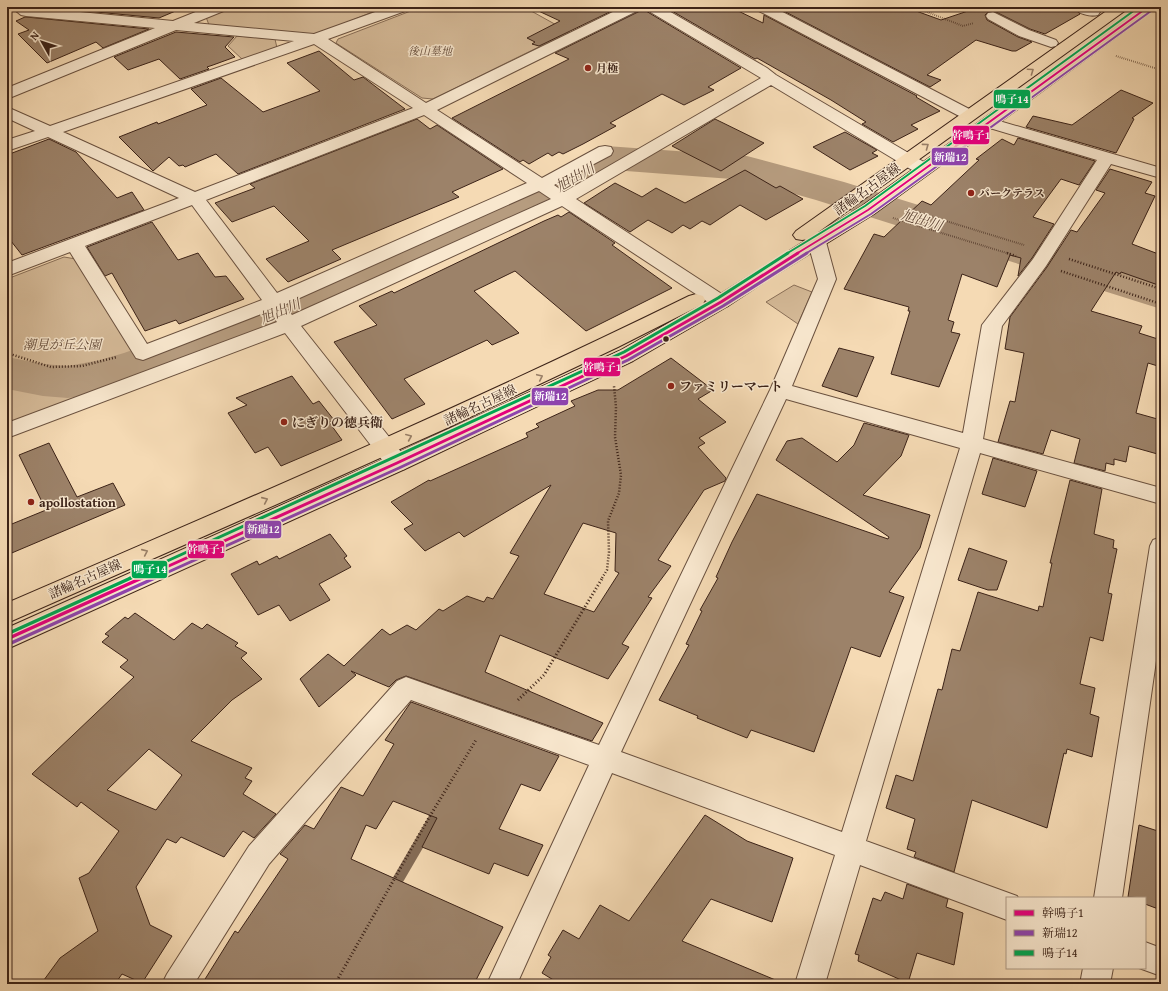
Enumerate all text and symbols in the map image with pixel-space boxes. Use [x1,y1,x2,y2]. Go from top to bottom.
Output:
north arrow [22,22,62,62]
text: N [26,27,43,44]
park label: 後山墓地 [408,43,453,59]
place label: 月極 [596,60,618,76]
marker: 月極 [583,63,593,73]
one-way arrow [1027,69,1034,76]
line badge: 鳴子14 [993,89,1031,109]
text: 鳴子14 [995,91,1029,107]
line badge: 幹鳴子1 [952,125,990,145]
text: 幹鳴子1 [952,127,991,143]
one-way arrow [921,144,928,151]
line badge: 新瑞12 [931,147,969,166]
text: 新瑞12 [933,149,967,165]
water label: 旭出川 [552,157,600,196]
street label: 諸輪名古屋線 [830,158,904,220]
place label: パークテラス [978,185,1045,201]
marker: パークテラス [966,188,976,198]
water label: 旭出川 [899,204,947,236]
water label: 旭出川 [257,293,305,328]
unlabelled marker [661,334,671,344]
park label: 潮見が丘公園 [23,335,103,354]
line badge: 幹鳴子1 [583,357,621,377]
text: 幹鳴子1 [583,359,622,375]
one-way arrow [536,374,543,382]
place label: ファミリーマート [679,377,783,396]
street label: 諸輪名古屋線 [441,380,519,430]
marker: ファミリーマート [666,381,676,391]
line badge: 新瑞12 [531,387,569,406]
text: 新瑞12 [533,388,567,404]
place label: にぎりの徳兵衛 [292,413,383,432]
marker: にぎりの徳兵衛 [279,417,289,427]
one-way arrow [406,434,413,442]
place label: apollostation [39,493,116,512]
marker: apollostation [26,497,36,507]
one-way arrow [261,497,268,505]
line badge: 新瑞12 [244,520,282,539]
text: 新瑞12 [246,521,280,537]
line badge: 幹鳴子1 [187,540,225,559]
text: 幹鳴子1 [187,541,226,557]
one-way arrow [142,549,149,557]
street label: 諸輪名古屋線 [46,554,124,604]
line badge: 鳴子14 [131,560,168,579]
text: 鳴子14 [133,561,167,577]
legend [1006,897,1146,969]
text: 幹鳴子1 [1042,904,1084,921]
text: 新瑞12 [1042,924,1078,941]
text: 鳴子14 [1042,944,1078,961]

